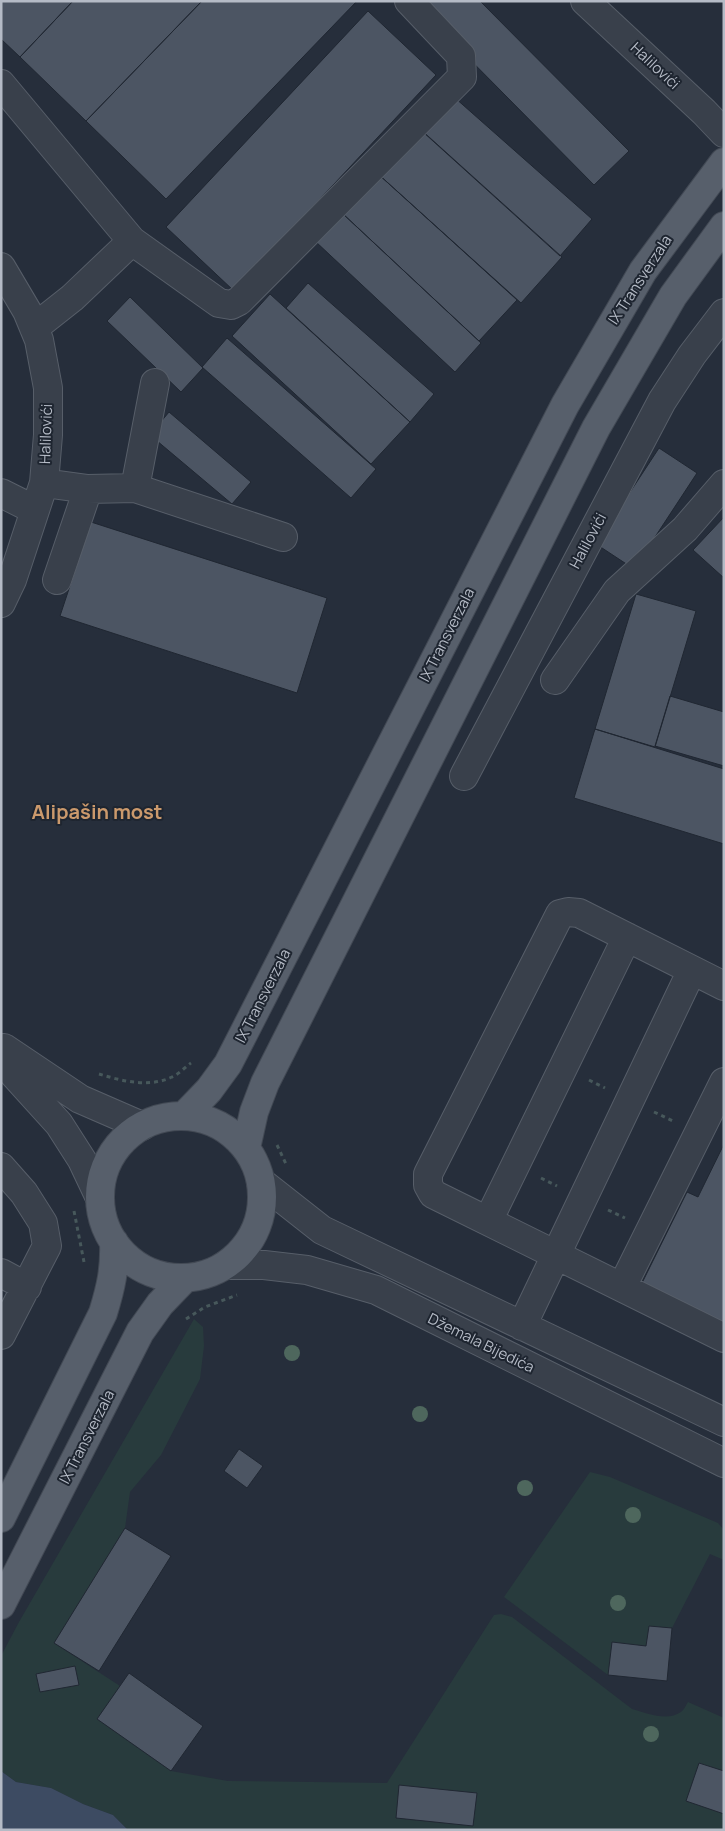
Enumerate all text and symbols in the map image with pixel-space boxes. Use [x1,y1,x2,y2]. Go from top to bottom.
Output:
street label: Halilovići [626,37,685,94]
street label: IX Transverzala [603,231,676,329]
street label: Halilovići [34,403,57,465]
street label: Halilovići [564,509,611,572]
street label: IX Transverzala [414,584,479,685]
district label: Alipašin most [32,798,162,825]
street label: IX Transverzala [230,945,295,1046]
street label: Džemala Bijedića [424,1308,538,1377]
street label: IX Transverzala [54,1386,119,1487]

